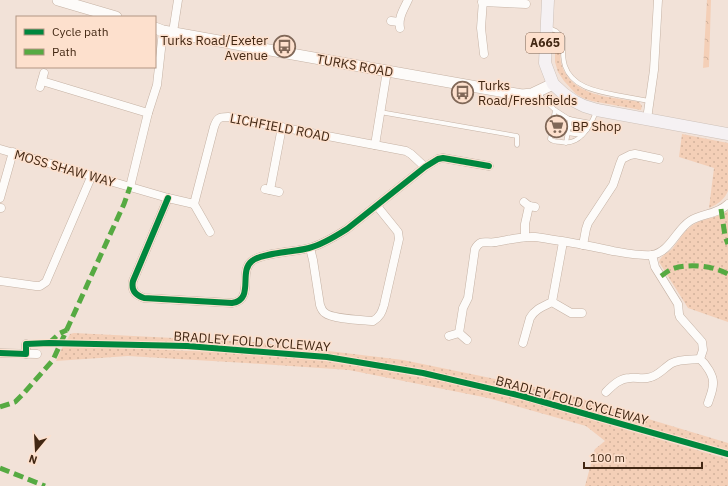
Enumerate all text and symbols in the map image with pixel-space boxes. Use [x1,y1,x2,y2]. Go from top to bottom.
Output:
legend [16,16,156,68]
text: Cycle path [52,24,109,39]
place label: Turks Road/Exeter Avenue [161,32,268,64]
road number: A665 [526,33,564,53]
bus stop icon: Turks Road/Exeter Avenue [271,34,297,60]
text: Path [52,44,77,59]
street label: TURKS ROAD [315,50,395,81]
place label: Turks Road/Freshfields [478,77,577,109]
bus stop icon: Turks Road/Freshfields [449,79,475,105]
street label: LICHFIELD ROAD [228,109,331,146]
supermarket icon: BP Shop [544,113,570,139]
place label: BP Shop [572,118,621,135]
street label: MOSS SHAW WAY [12,146,118,191]
street label: BRADLEY FOLD CYCLEWAY [173,328,331,355]
street label: BRADLEY FOLD CYCLEWAY [494,372,650,429]
north arrow [16,430,56,470]
scale bar [584,444,702,470]
text: 100 m [590,450,625,465]
text: N [27,452,39,467]

